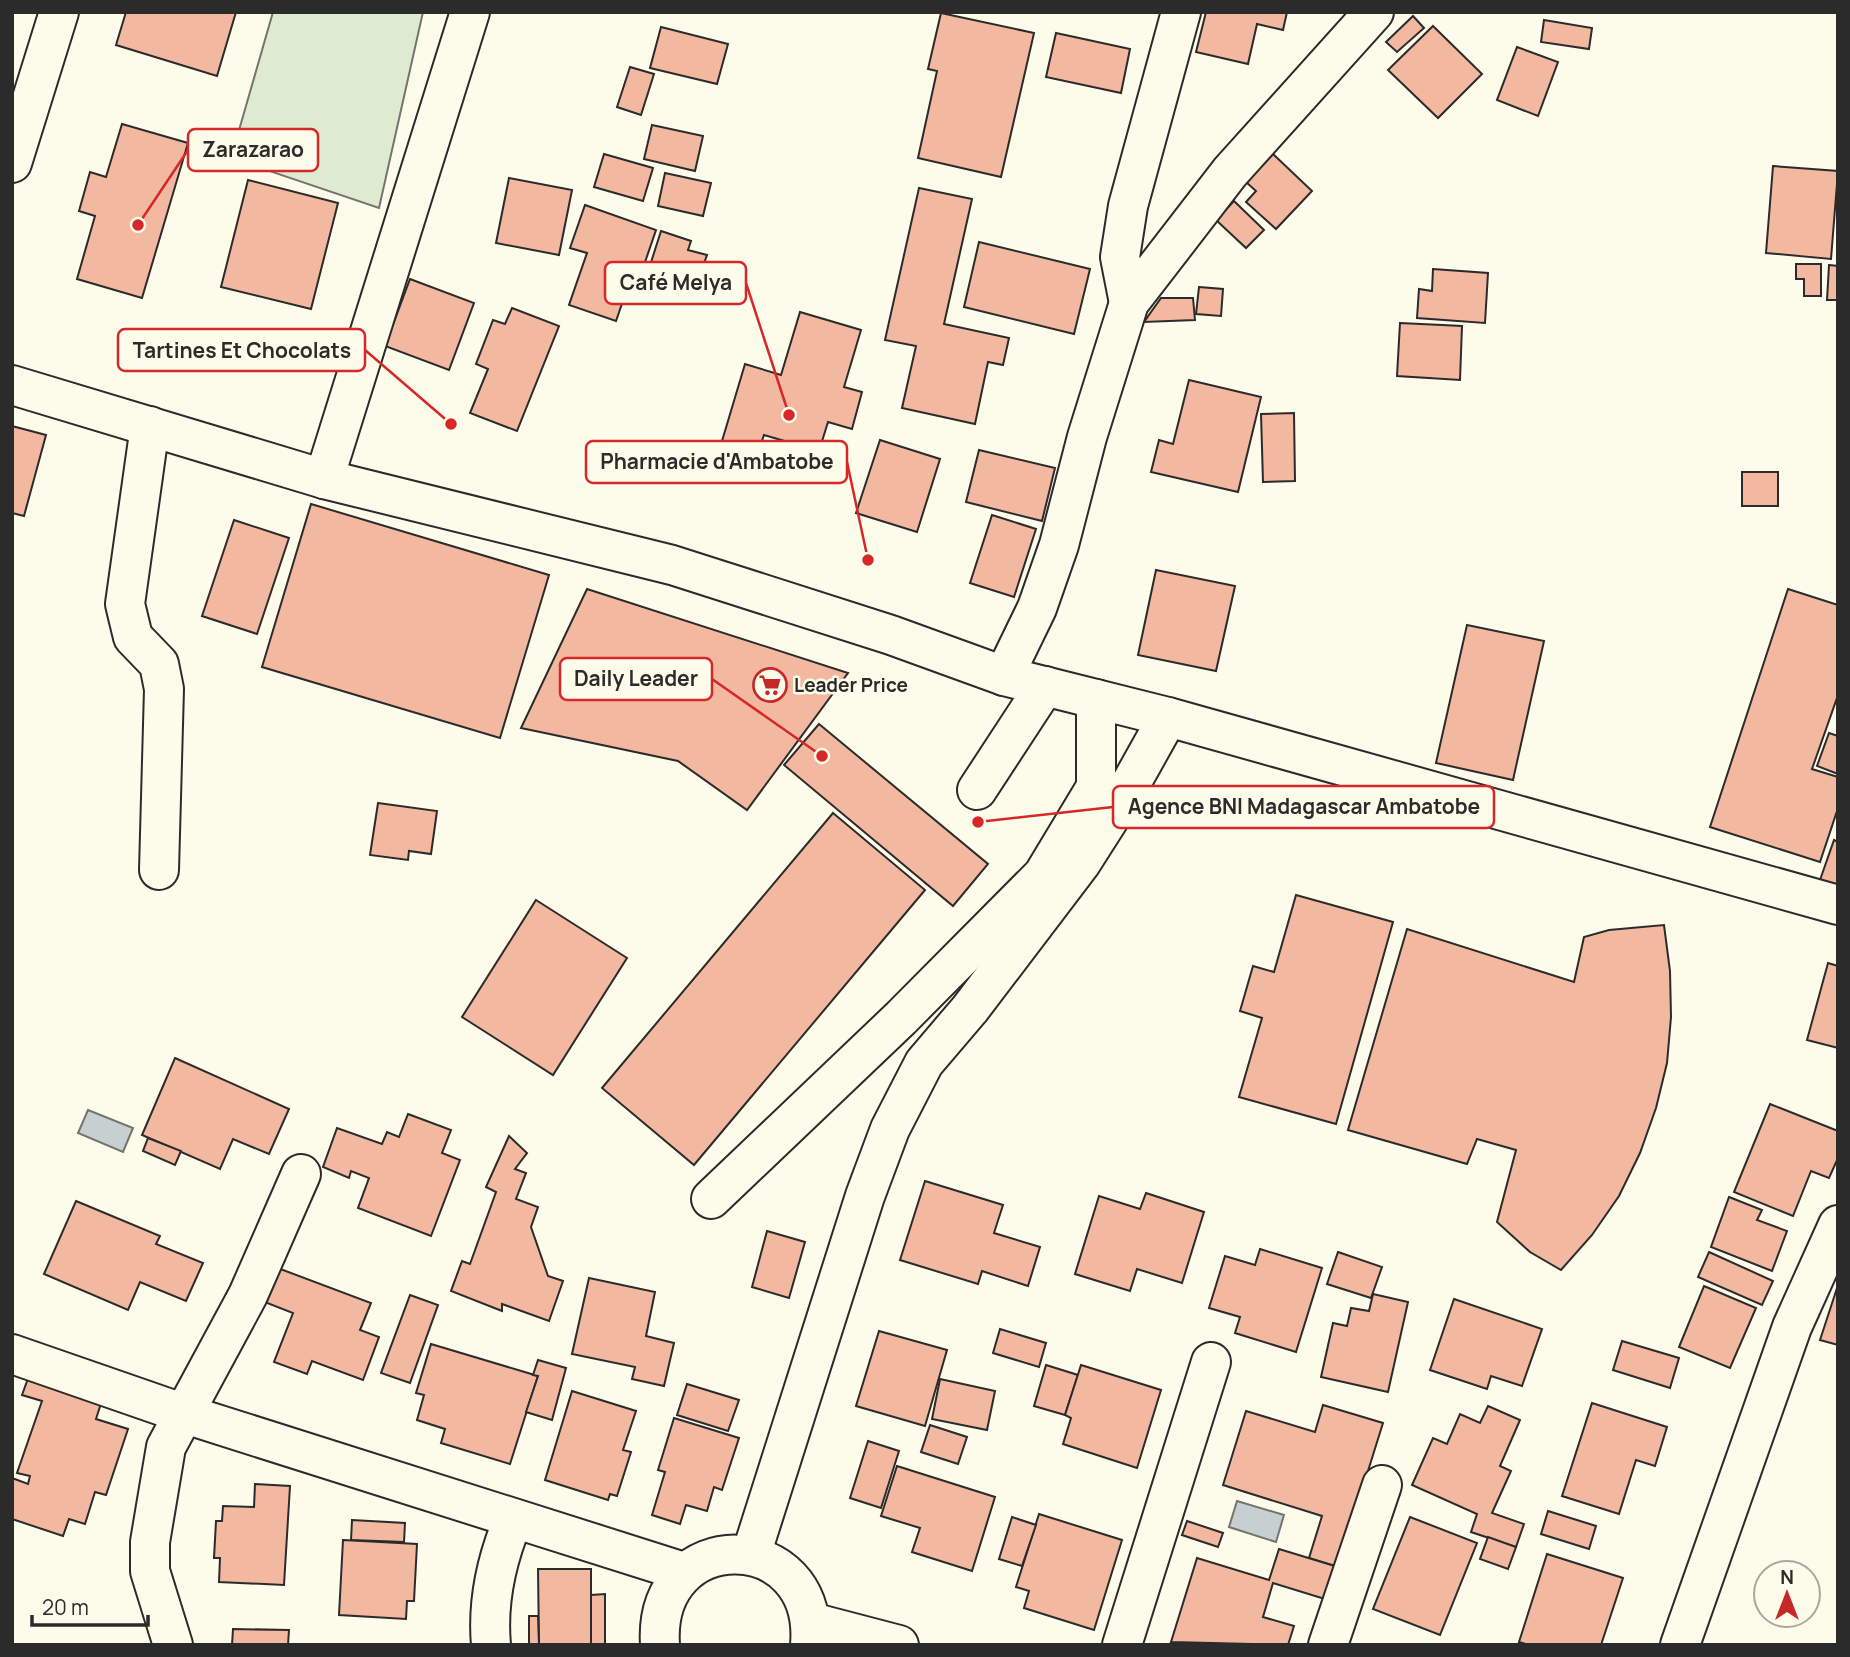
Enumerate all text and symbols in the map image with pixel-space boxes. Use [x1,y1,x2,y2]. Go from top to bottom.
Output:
callout: Zarazarao [188,129,318,171]
text: Zarazarao [202,135,304,163]
callout: Café Melya [605,262,746,304]
text: Café Melya [620,268,732,296]
callout: Tartines Et Chocolats [118,329,365,371]
text: Tartines Et Chocolats [133,336,351,364]
callout: Pharmacie d'Ambatobe [586,441,847,483]
text: Pharmacie d'Ambatobe [600,447,834,475]
callout: Daily Leader [560,658,712,700]
text: Daily Leader [574,664,698,692]
supermarket icon: Leader Price [751,666,789,704]
place label: Leader Price [794,672,908,698]
callout: Agence BNI Madagascar Ambatobe [1113,786,1494,828]
text: Agence BNI Madagascar Ambatobe [1128,792,1480,820]
north arrow [1752,1559,1822,1629]
text: N [1780,1564,1794,1590]
scale bar [32,1584,147,1628]
text: 20 m [42,1593,89,1621]

